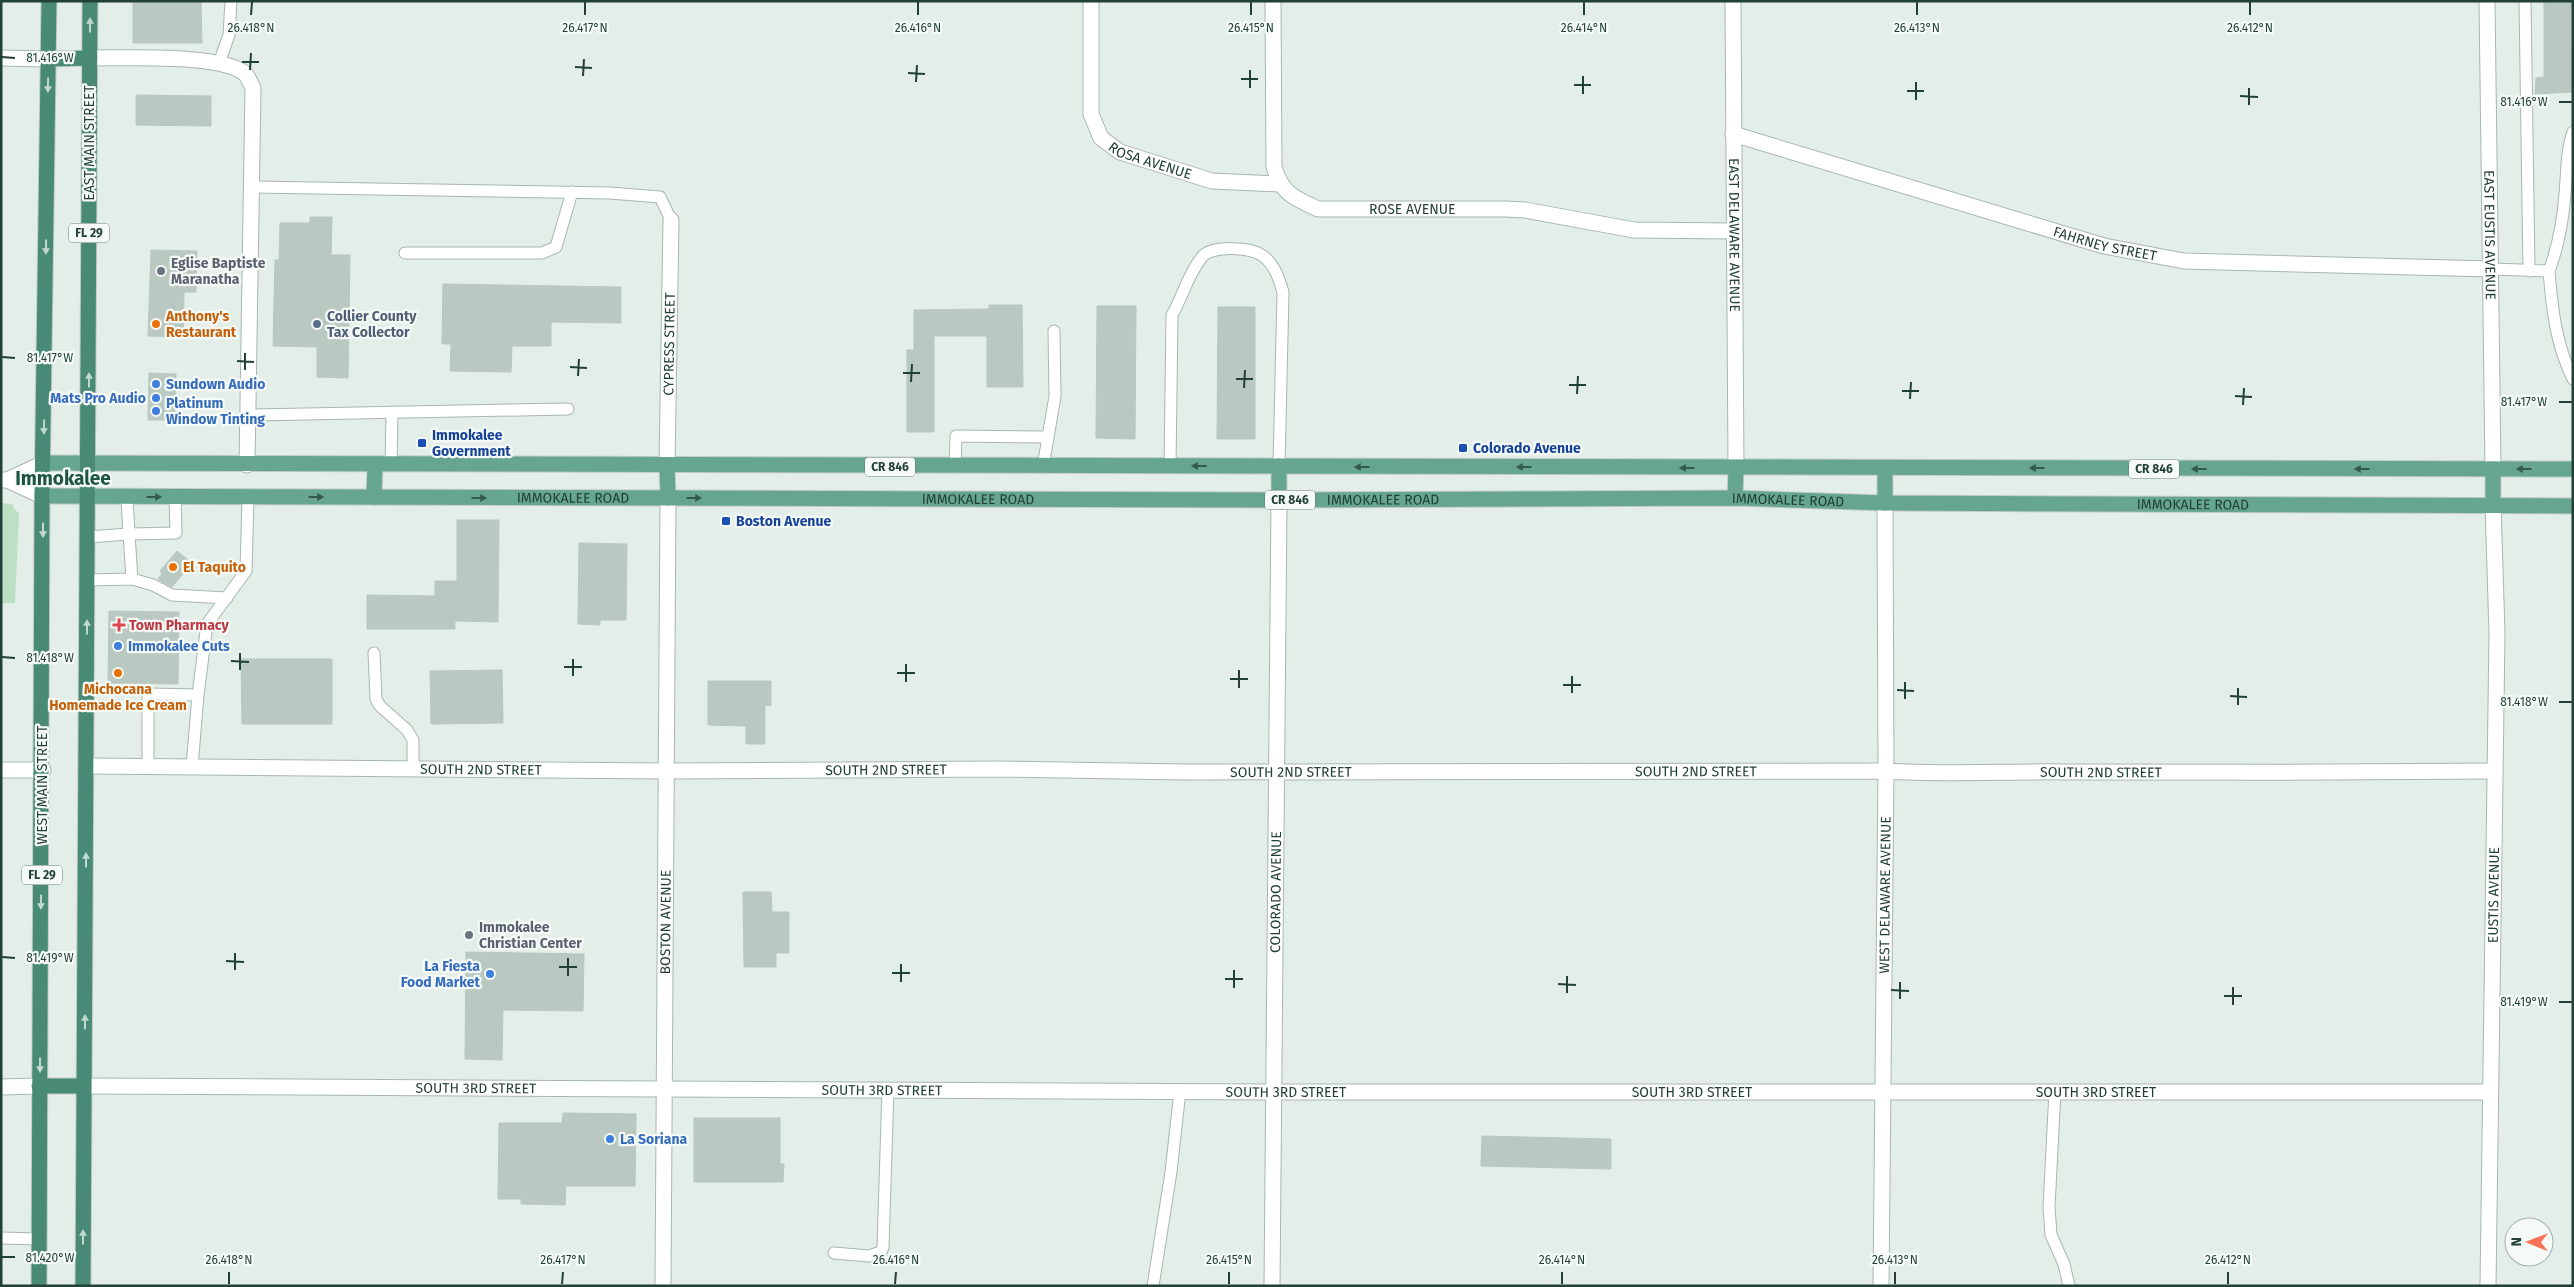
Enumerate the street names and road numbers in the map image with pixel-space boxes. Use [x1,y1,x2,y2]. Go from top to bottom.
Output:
street label: EAST MAIN STREET [81,85,98,201]
street label: ROSA AVENUE [1105,138,1194,183]
street label: EAST DELAWARE AVENUE [1726,158,1743,312]
street label: EAST EUSTIS AVENUE [2481,170,2499,300]
street label: ROSE AVENUE [1369,201,1455,218]
street label: FAHRNEY STREET [2051,223,2159,264]
road number: FL 29 [69,224,109,242]
street label: CYPRESS STREET [660,291,678,396]
road number: CR 846 [865,458,915,477]
road number: CR 846 [2129,459,2179,478]
street label: IMMOKALEE ROAD [517,489,629,506]
street label: IMMOKALEE ROAD [1732,489,1844,510]
street label: IMMOKALEE ROAD [922,490,1034,508]
road number: CR 846 [1265,490,1315,510]
street label: IMMOKALEE ROAD [1327,491,1439,508]
street label: IMMOKALEE ROAD [2137,496,2249,513]
street label: WEST MAIN STREET [34,725,51,844]
street label: SOUTH 2ND STREET [420,760,543,778]
street label: SOUTH 2ND STREET [825,761,948,779]
street label: SOUTH 2ND STREET [1230,763,1353,780]
street label: SOUTH 2ND STREET [1635,763,1758,780]
street label: SOUTH 2ND STREET [2040,763,2163,781]
street label: WEST DELAWARE AVENUE [1876,816,1894,974]
street label: COLORADO AVENUE [1266,831,1285,953]
street label: EUSTIS AVENUE [2484,847,2503,943]
road number: FL 29 [22,866,62,884]
street label: BOSTON AVENUE [656,870,674,974]
street label: SOUTH 3RD STREET [416,1079,537,1097]
street label: SOUTH 3RD STREET [822,1081,943,1099]
street label: SOUTH 3RD STREET [1226,1083,1347,1101]
street label: SOUTH 3RD STREET [1632,1084,1753,1101]
street label: SOUTH 3RD STREET [2036,1084,2157,1101]

